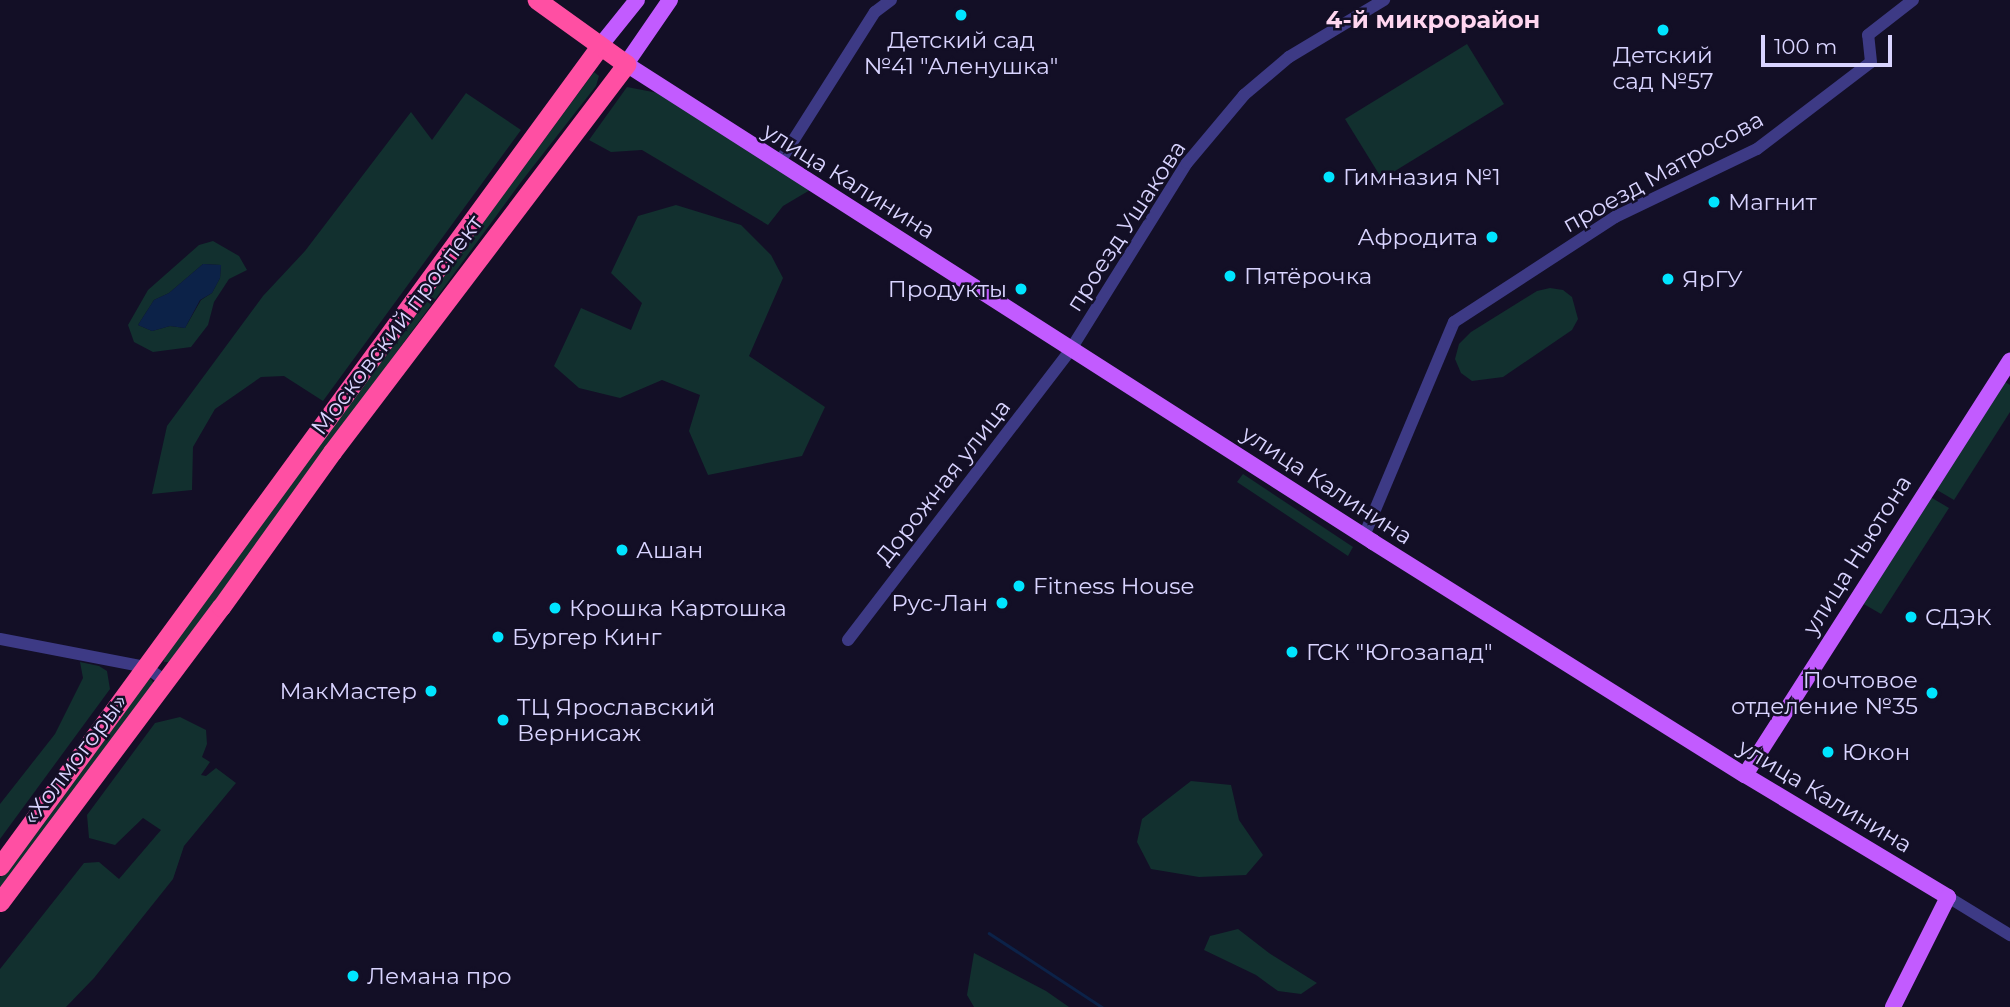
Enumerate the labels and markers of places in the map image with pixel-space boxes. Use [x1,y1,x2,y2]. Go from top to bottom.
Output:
marker: Детский сад №41 "Аленушка" [953,7,969,23]
marker: Детский сад №57 [1655,22,1671,38]
place label: Детский сад №41 "Аленушка" [864,26,1058,80]
place label: Детский сад №57 [1612,41,1714,95]
place label: Гимназия №1 [1343,163,1501,191]
marker: Гимназия №1 [1321,169,1337,185]
place label: Магнит [1728,188,1817,216]
marker: Магнит [1706,194,1722,210]
place label: Афродита [1358,223,1478,251]
marker: Афродита [1484,229,1500,245]
place label: Пятёрочка [1244,262,1372,290]
place label: ЯрГУ [1682,265,1743,293]
marker: Пятёрочка [1222,268,1238,284]
marker: ЯрГУ [1660,271,1676,287]
place label: Продукты [888,275,1007,303]
marker: Продукты [1013,281,1029,297]
place label: Ашан [636,536,703,564]
marker: Ашан [614,542,630,558]
place label: Fitness House [1033,572,1194,600]
marker: Fitness House [1011,578,1027,594]
place label: Рус-Лан [891,589,988,617]
place label: Крошка Картошка [569,594,787,622]
marker: Рус-Лан [994,595,1010,611]
marker: Крошка Картошка [547,600,563,616]
place label: СДЭК [1925,603,1992,631]
marker: СДЭК [1903,609,1919,625]
place label: Бургер Кинг [512,623,662,651]
marker: Бургер Кинг [490,629,506,645]
place label: ГСК "Югозапад" [1306,638,1492,666]
marker: ГСК "Югозапад" [1284,644,1300,660]
place label: Почтовое отделение №35 [1731,666,1918,720]
place label: МакМастер [279,677,417,705]
marker: МакМастер [423,683,439,699]
marker: Почтовое отделение №35 [1924,685,1940,701]
place label: ТЦ Ярославский Вернисаж [517,693,715,747]
marker: ТЦ Ярославский Вернисаж [495,712,511,728]
place label: Юкон [1842,738,1910,766]
marker: Юкон [1820,744,1836,760]
place label: Лемана про [367,962,512,990]
marker: Лемана про [345,968,361,984]

